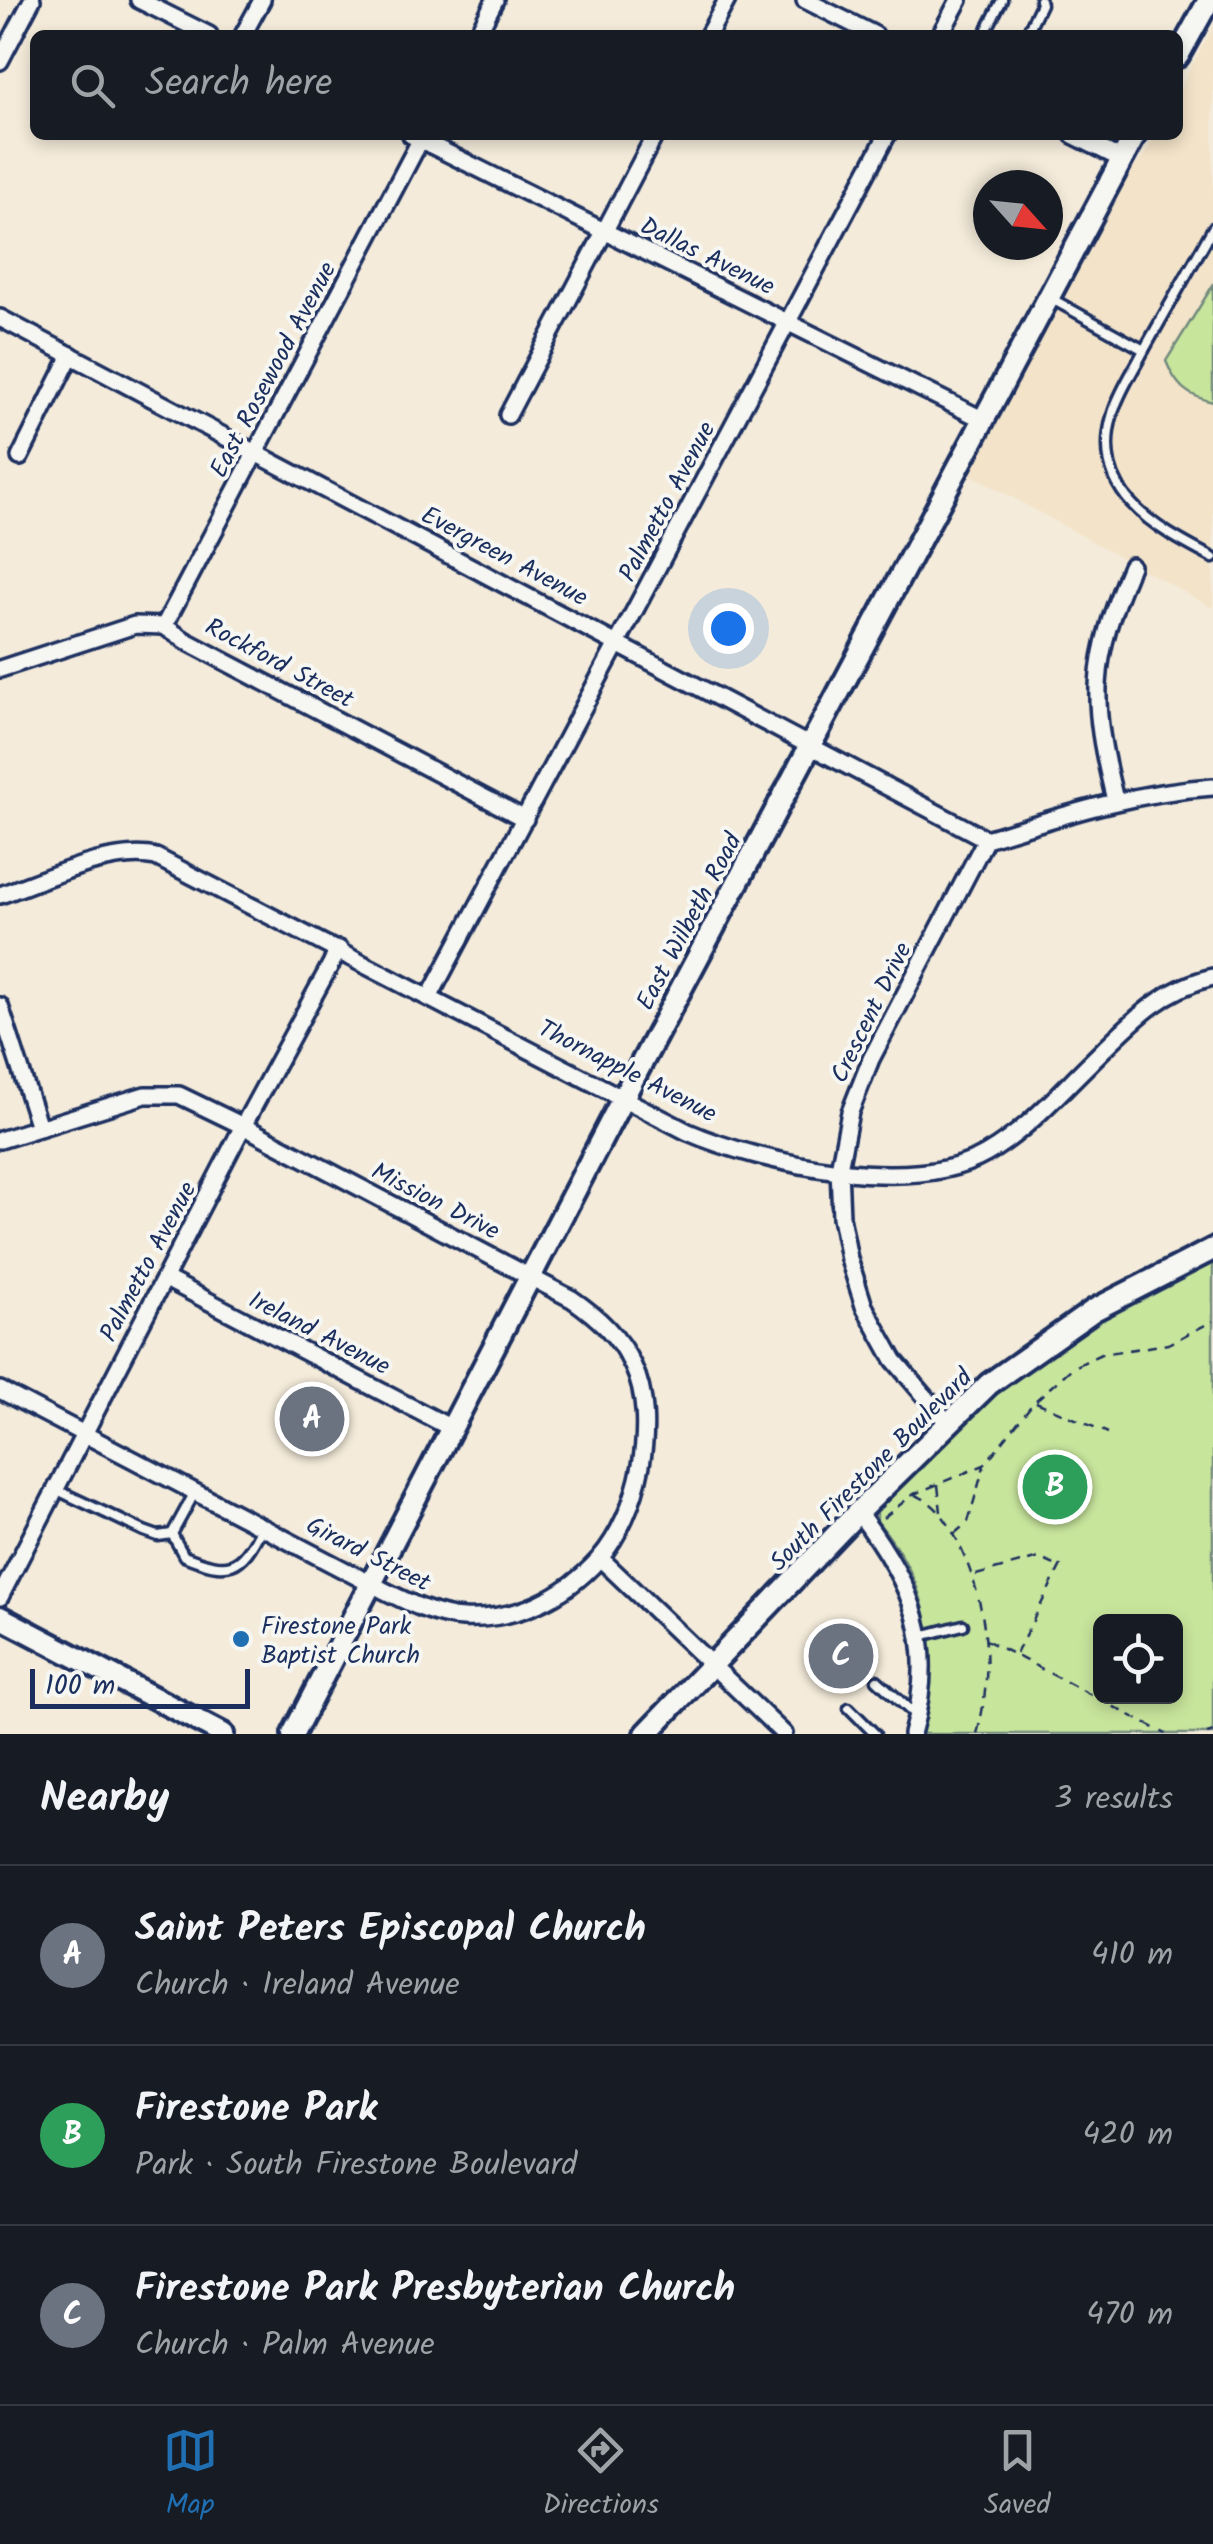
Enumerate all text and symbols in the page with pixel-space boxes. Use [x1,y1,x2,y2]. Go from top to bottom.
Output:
search box [30,30,1183,140]
text: Search here [145,55,332,115]
icon: search [65,58,120,113]
north arrow [973,170,1063,260]
street label: Dallas Avenue [633,207,782,307]
street label: East Rosewood Avenue [200,255,348,485]
street label: Palmetto Avenue [609,414,727,589]
street label: Evergreen Avenue [413,496,595,618]
your location [703,603,754,654]
street label: Rockford Street [197,608,361,720]
street label: East Wilbeth Road [626,825,754,1018]
street label: Crescent Drive [820,935,923,1090]
street label: Thornapple Avenue [531,1009,724,1134]
street label: Mission Drive [364,1152,506,1251]
street label: Palmetto Avenue [90,1174,208,1349]
street label: Ireland Avenue [241,1281,397,1387]
street label: South Firestone Boulevard [760,1358,984,1582]
pin: A [280,1382,344,1456]
pin: B [1022,1450,1088,1524]
street label: Girard Street [299,1506,438,1603]
place label: Firestone Park Baptist Church [261,1607,420,1676]
map controls [1093,1614,1183,1704]
button: locate [1093,1614,1183,1704]
pin: C [808,1618,874,1694]
marker: Firestone Park Baptist Church [230,1628,252,1650]
scale bar [30,1664,250,1708]
text: 100 m [45,1664,115,1709]
text: Nearby [40,1766,169,1833]
text: 3 results [1054,1774,1173,1825]
text: Saint Peters Episcopal Church [135,1900,646,1960]
text: A [62,1930,83,1981]
text: 410 m [1091,1930,1173,1981]
text: Church · Ireland Avenue [135,1960,460,2011]
text: Firestone Park [135,2080,377,2140]
text: B [63,2110,82,2161]
text: 420 m [1082,2110,1173,2161]
text: Park · South Firestone Boulevard [135,2140,577,2191]
text: Firestone Park Presbyterian Church [135,2260,735,2320]
text: C [63,2290,82,2341]
text: 470 m [1086,2290,1173,2341]
text: Church · Palm Avenue [135,2320,435,2371]
tab: Map [163,2423,218,2528]
tab: Directions [543,2423,659,2528]
tab: Saved [984,2423,1050,2528]

